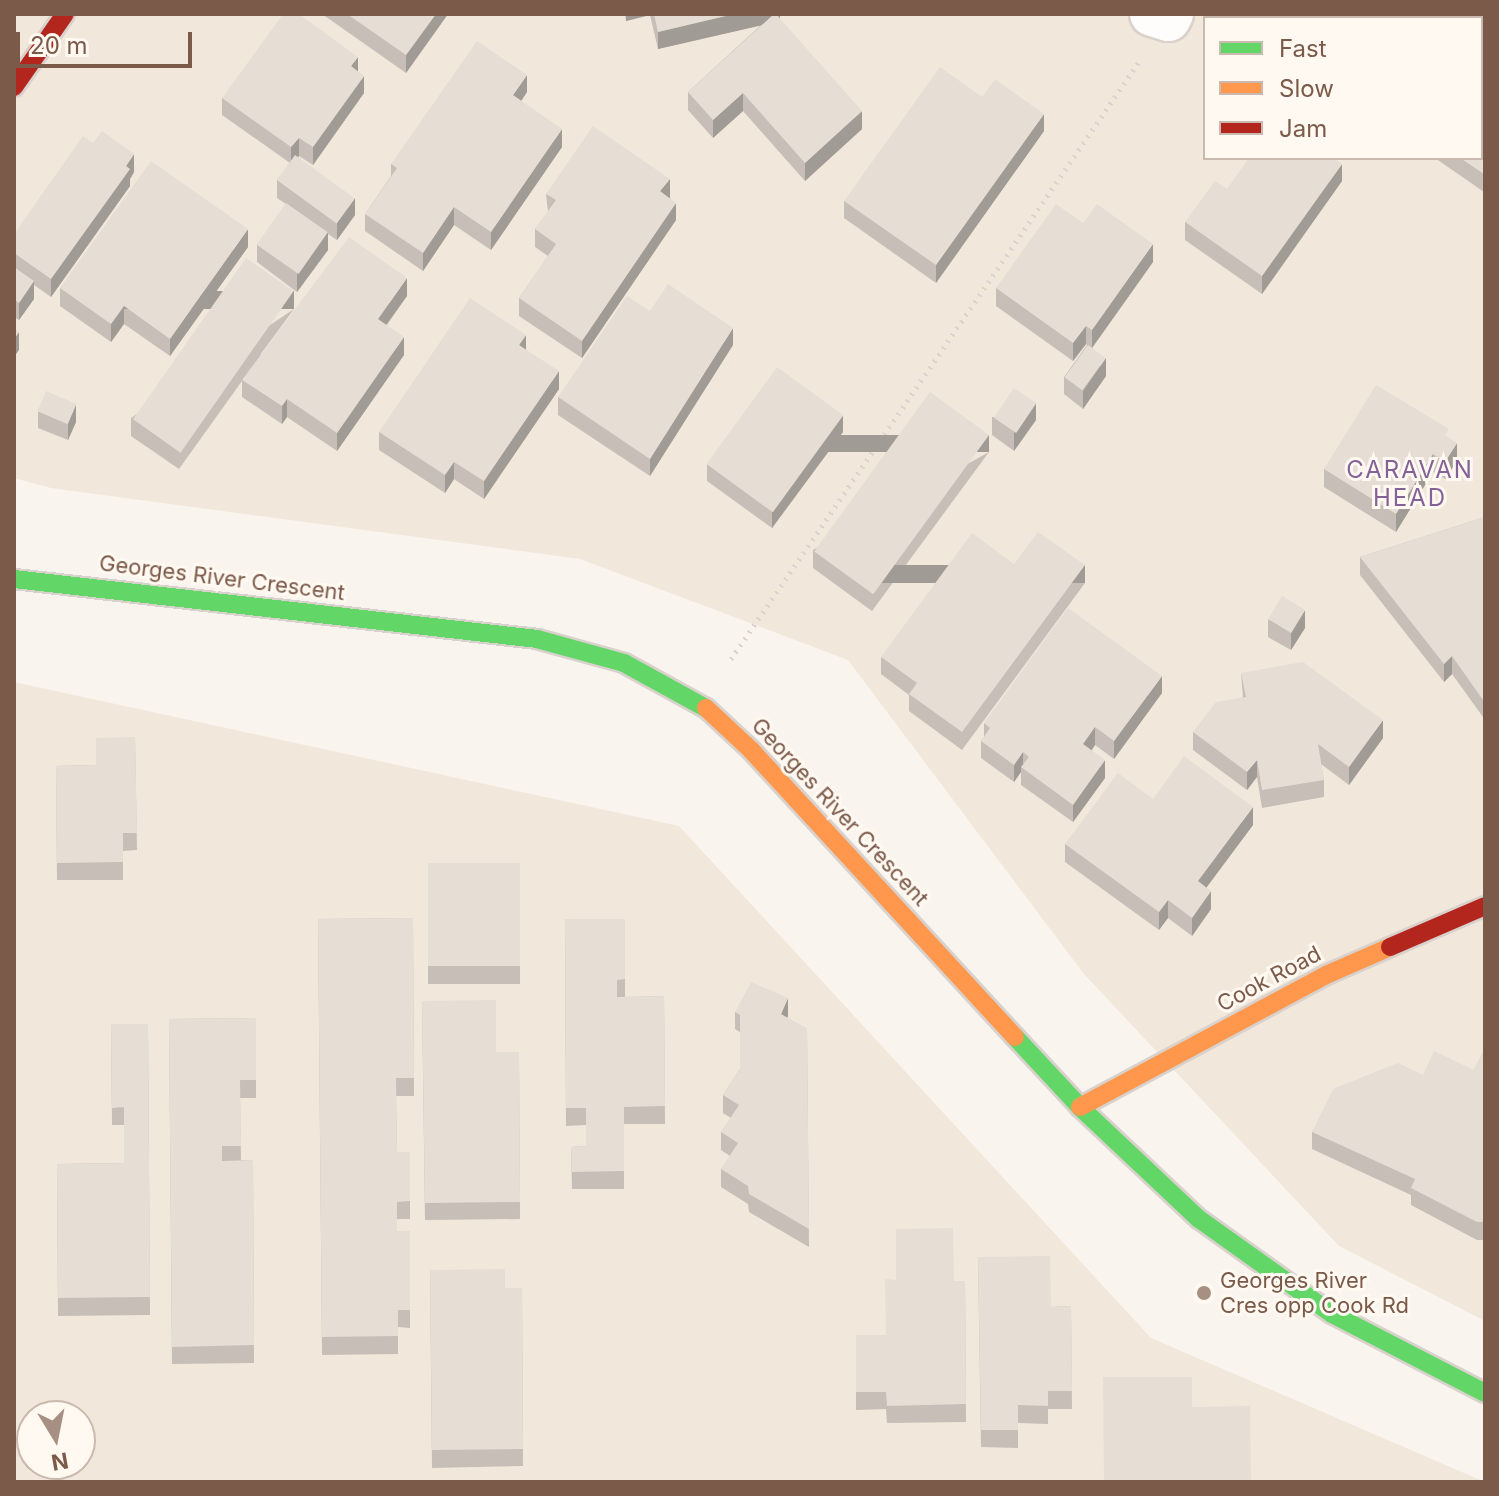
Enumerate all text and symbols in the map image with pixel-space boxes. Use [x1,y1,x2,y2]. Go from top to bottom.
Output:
scale bar [20,16,196,66]
legend [1203,16,1483,160]
text: 20 m [30,31,88,60]
text: Fast [1279,34,1327,63]
text: Slow [1279,74,1334,103]
text: Jam [1279,114,1327,143]
district label: CARAVAN HEAD [1346,456,1474,512]
street label: Georges River Crescent [98,550,346,606]
street label: Georges River Crescent [746,713,934,911]
street label: Cook Road [1213,941,1325,1017]
place label: Georges River Cres opp Cook Rd [1220,1267,1409,1318]
marker: Georges River Cres opp Cook Rd [1195,1284,1213,1302]
north arrow [16,1400,96,1480]
text: N [49,1447,70,1476]

